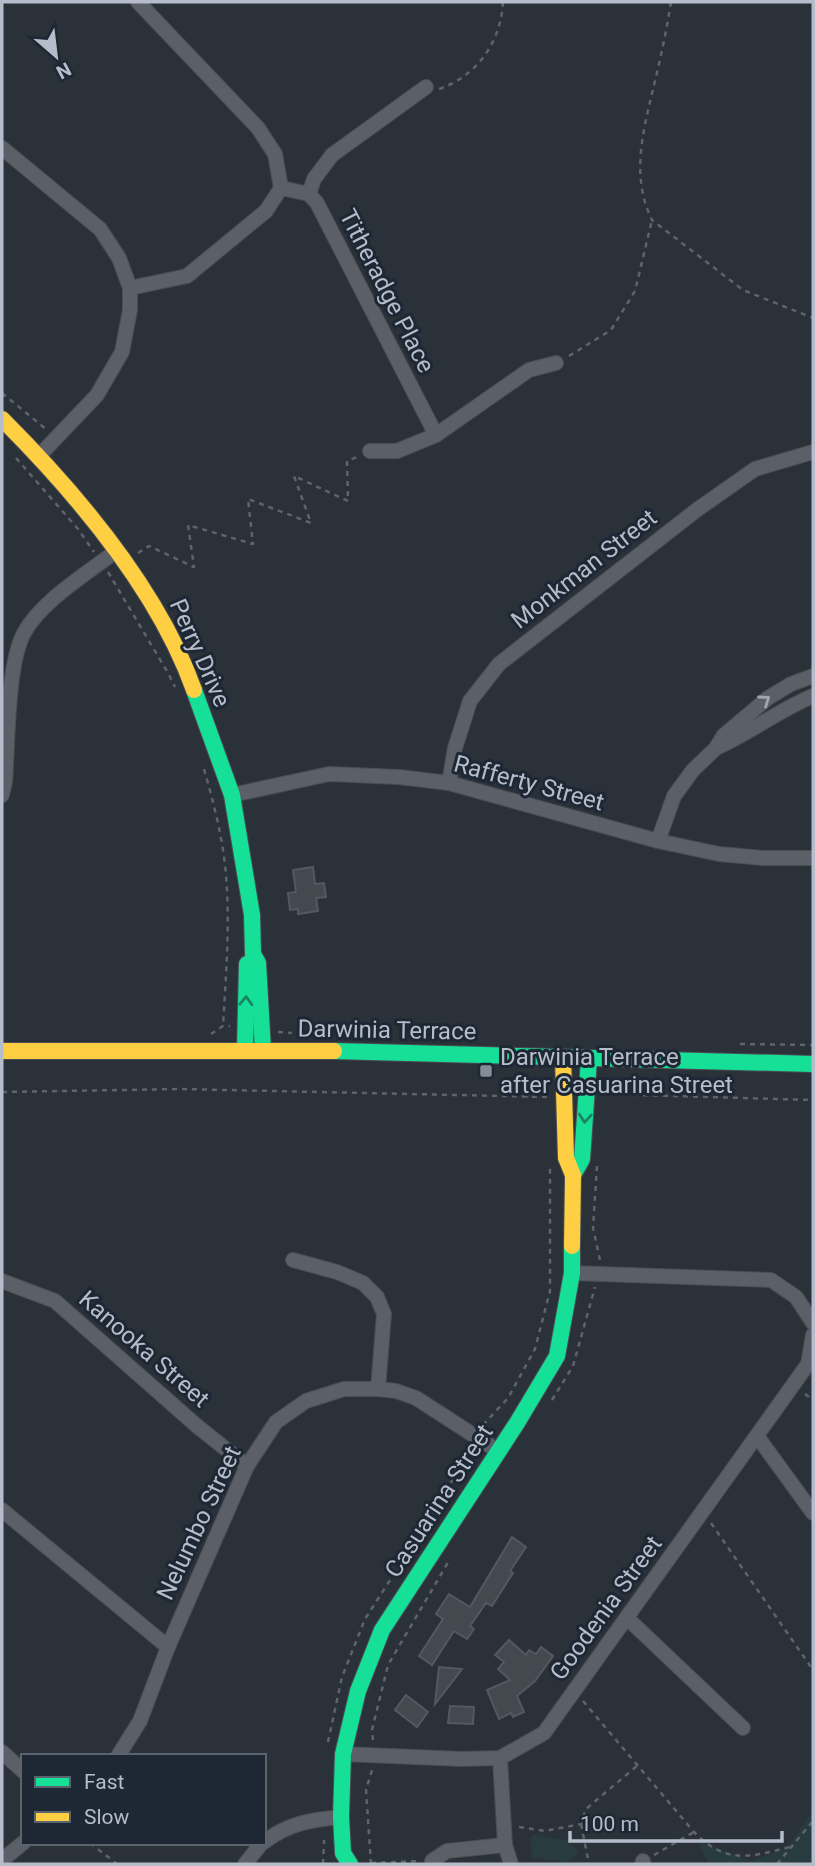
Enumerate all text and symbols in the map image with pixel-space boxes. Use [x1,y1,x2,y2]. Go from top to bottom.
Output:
north arrow [21,21,91,91]
text: N [52,57,75,84]
street label: Titheradge Place [334,205,440,377]
street label: Monkman Street [506,503,662,634]
street label: Perry Drive [164,595,236,711]
one-way arrow [757,696,770,709]
street label: Rafferty Street [451,750,607,817]
one-way arrow [238,995,254,1006]
street label: Darwinia Terrace [297,1014,477,1046]
place label: Darwinia Terrace after Casuarina Street [500,1043,733,1099]
marker: Darwinia Terrace after Casuarina Street [478,1063,494,1079]
one-way arrow [578,1113,593,1124]
street label: Kanooka Street [73,1285,215,1413]
street label: Casuarina Street [379,1419,499,1583]
street label: Nelumbo Street [151,1442,247,1604]
street label: Goodenia Street [544,1530,668,1686]
legend [21,1754,266,1845]
text: Fast [84,1770,125,1794]
scale bar [570,1800,782,1844]
text: Slow [84,1805,130,1829]
text: 100 m [580,1812,639,1836]

